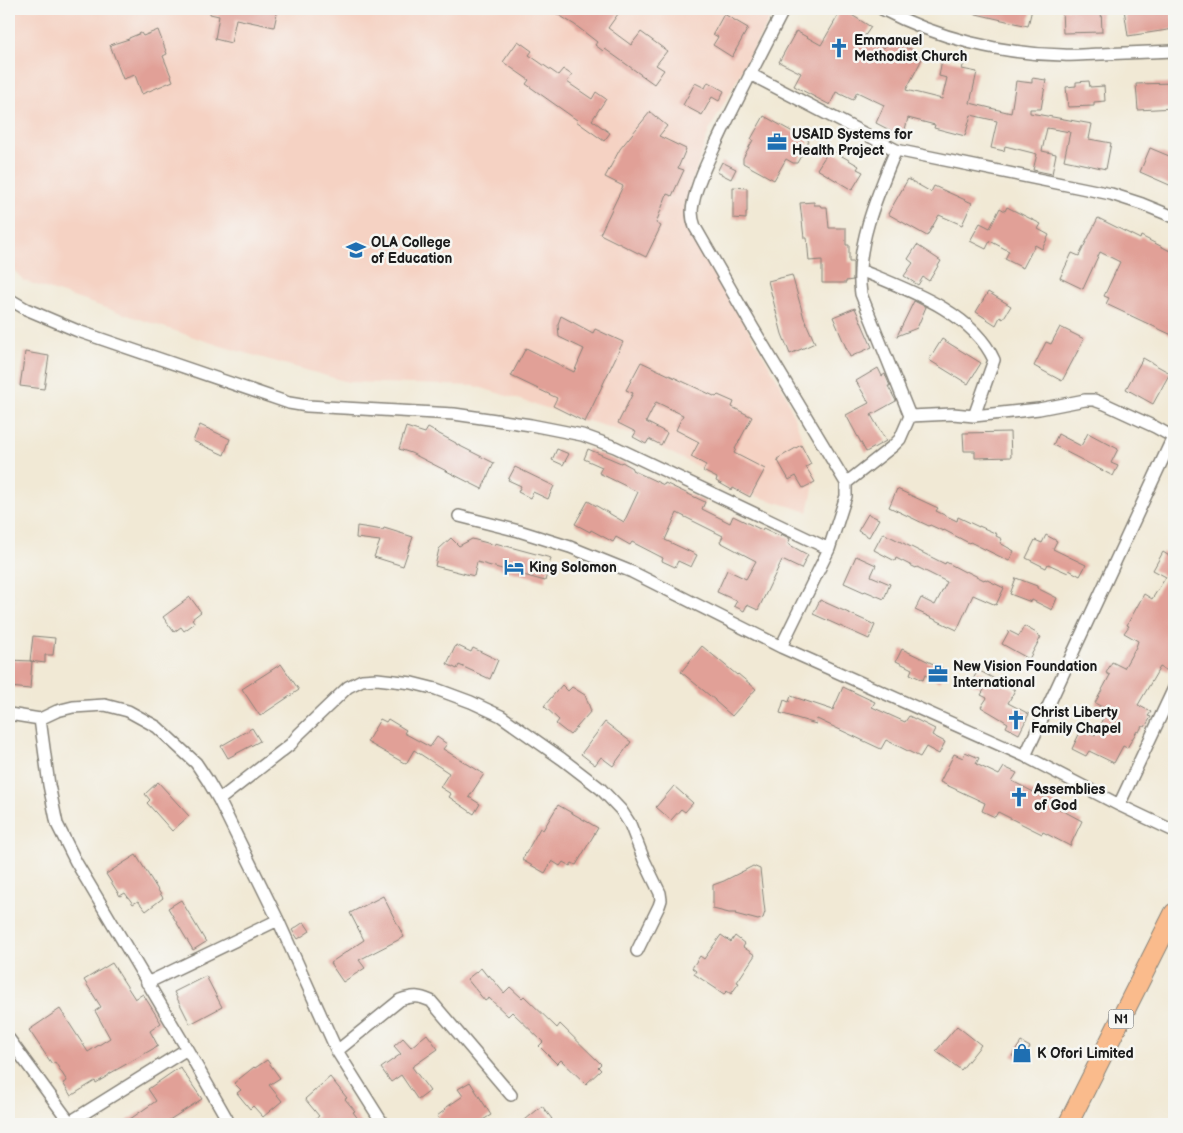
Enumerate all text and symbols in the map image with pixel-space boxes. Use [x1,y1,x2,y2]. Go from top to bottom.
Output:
place label: Emmanuel Methodist Church [854,32,967,65]
church icon: Emmanuel Methodist Church [828,37,850,59]
place label: USAID Systems for Health Project [792,126,913,159]
office icon: USAID Systems for Health Project [766,131,788,153]
place label: OLA College of Education [371,234,452,267]
school or university icon: OLA College of Education [345,239,367,261]
hotel icon: King Solomon [503,556,525,578]
place label: King Solomon [529,559,617,576]
place label: New Vision Foundation International [953,658,1098,691]
office icon: New Vision Foundation International [927,663,949,685]
place label: Christ Liberty Family Chapel [1031,704,1121,737]
church icon: Christ Liberty Family Chapel [1005,709,1027,731]
place label: Assemblies of God [1033,781,1106,814]
church icon: Assemblies of God [1008,786,1030,808]
road number: N1 [1108,1010,1134,1028]
shop icon: K Ofori Limited [1011,1042,1033,1064]
place label: K Ofori Limited [1037,1045,1134,1062]

